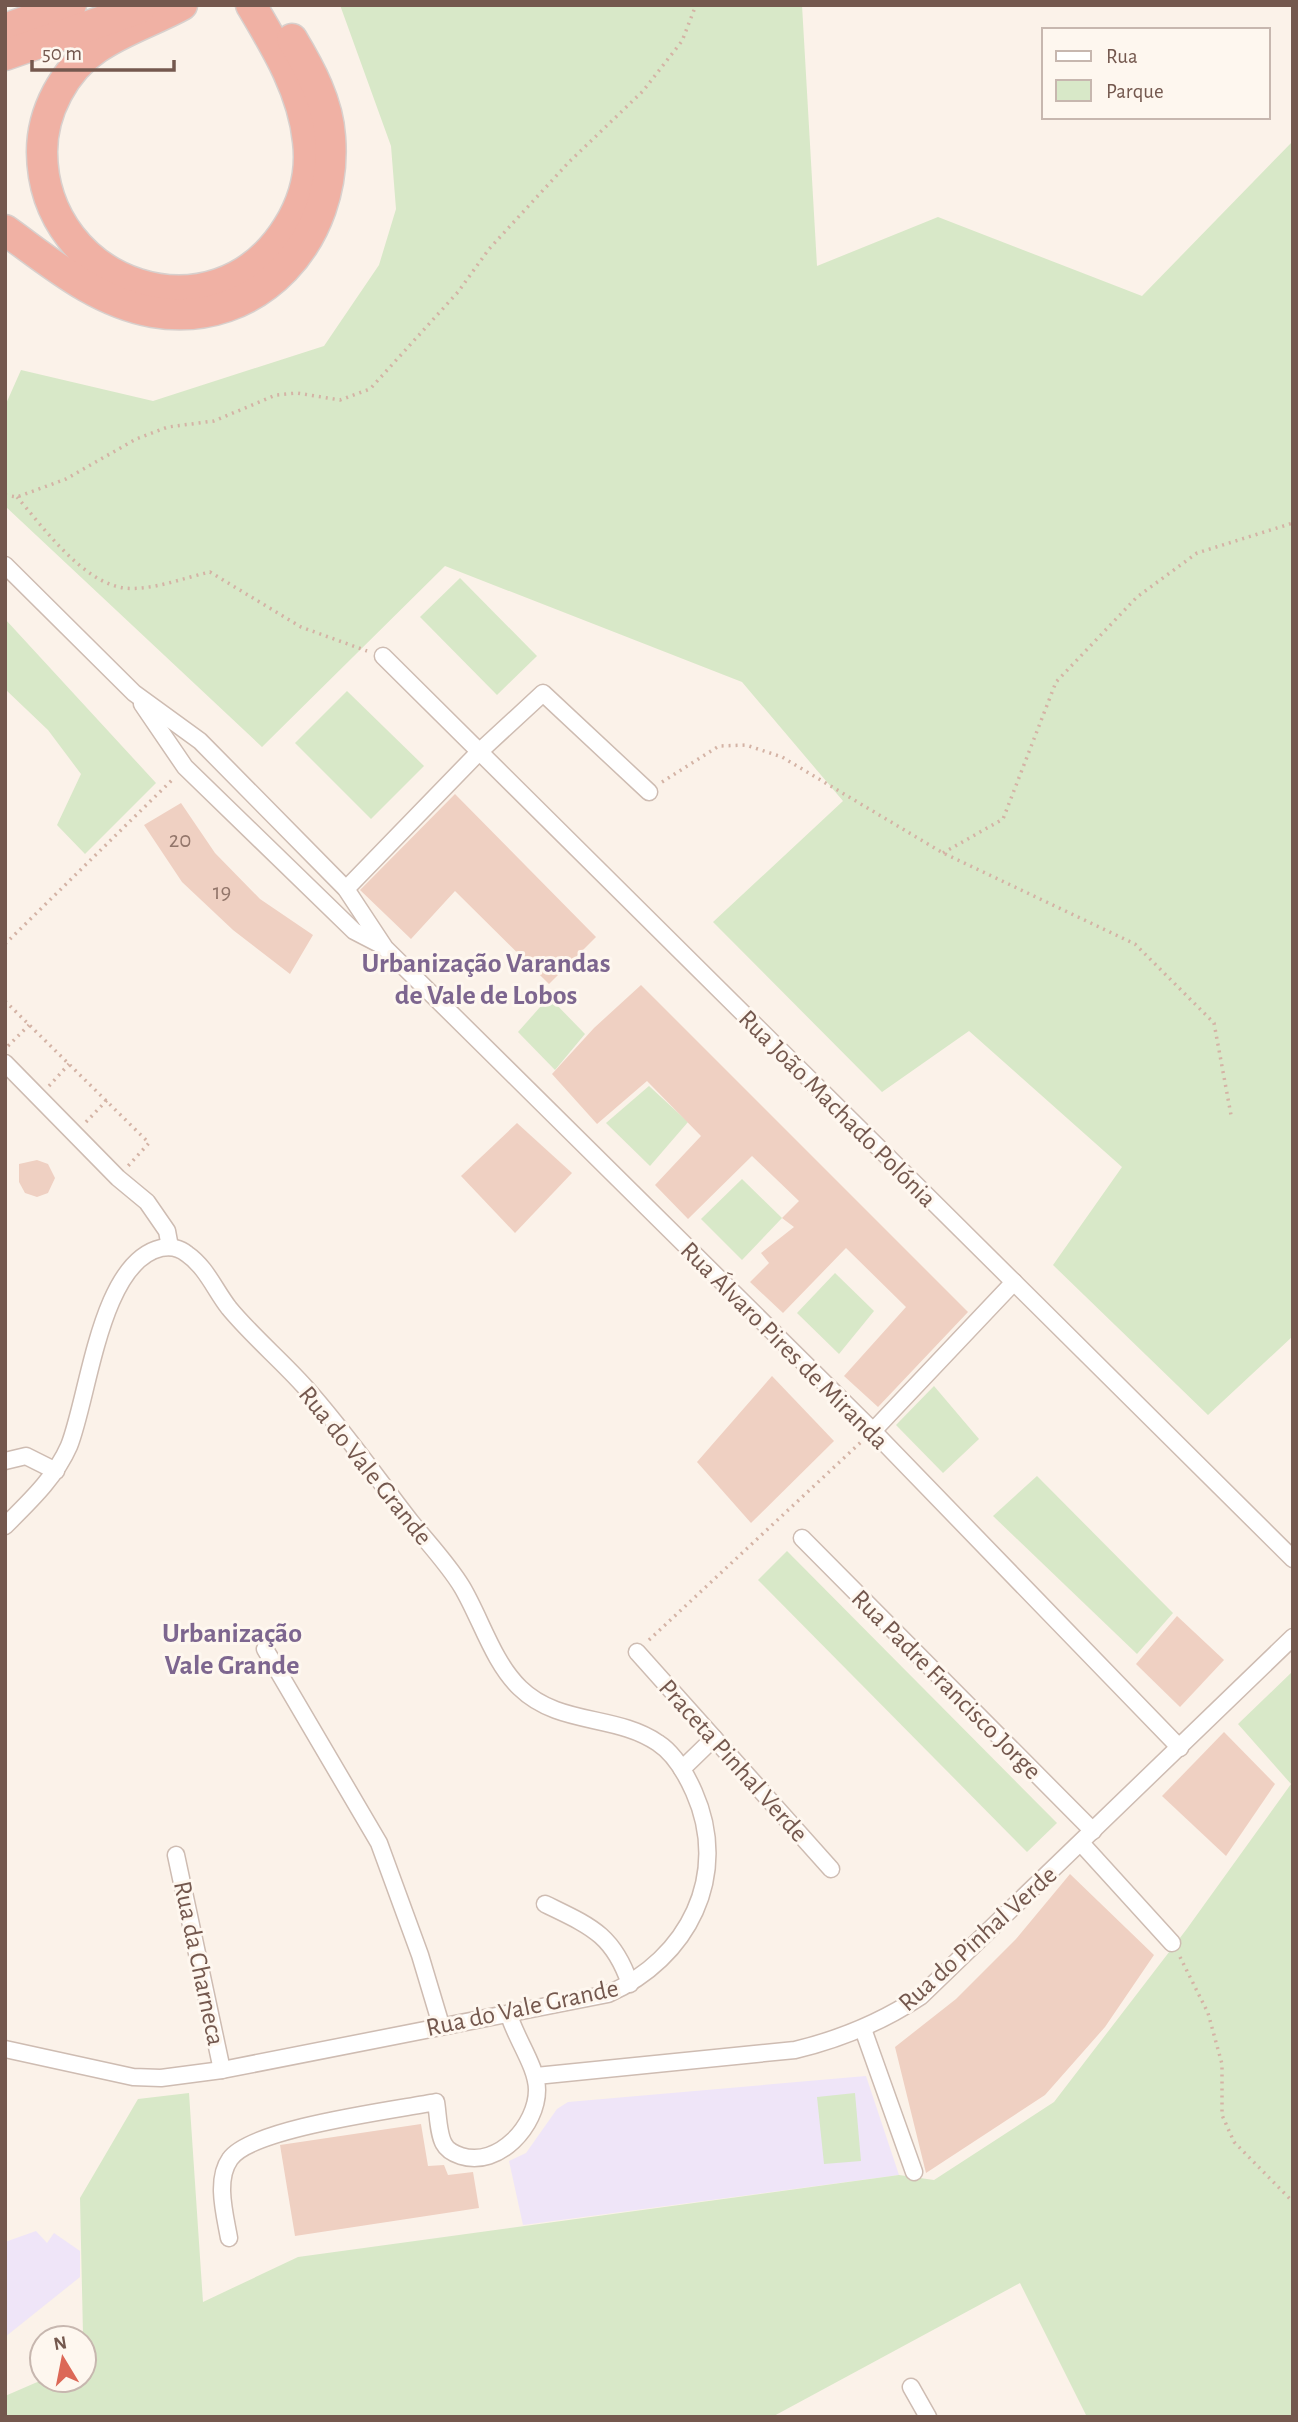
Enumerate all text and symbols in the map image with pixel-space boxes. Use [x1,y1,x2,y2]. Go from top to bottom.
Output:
scale bar [32,28,173,72]
legend [1042,28,1270,119]
text: 50 m [42,43,82,64]
text: Rua [1106,46,1138,67]
text: Parque [1106,81,1164,102]
house number: 20 [169,829,191,852]
house number: 19 [213,881,231,904]
district label: Urbanização Varandas de Vale de Lobos [361,950,611,1010]
street label: Rua João Machado Polónia [734,1005,941,1212]
street label: Rua Álvaro Pires de Miranda [675,1235,895,1455]
street label: Rua do Vale Grande [294,1381,437,1550]
street label: Rua Padre Francisco Jorge [847,1585,1046,1784]
district label: Urbanização Vale Grande [162,1620,302,1680]
street label: Praceta Pinhal Verde [654,1674,813,1847]
street label: Rua do Pinhal Verde [894,1861,1062,2016]
street label: Rua da Charneca [169,1879,229,2048]
street label: Rua do Vale Grande [424,1975,621,2041]
north arrow [28,2324,98,2394]
text: N [52,2333,68,2354]

